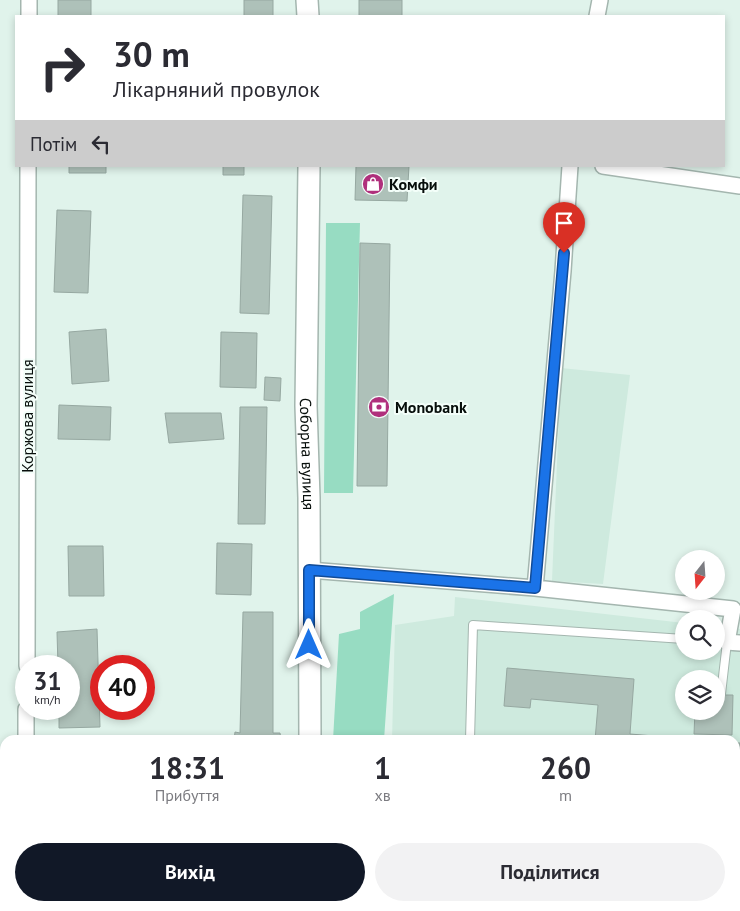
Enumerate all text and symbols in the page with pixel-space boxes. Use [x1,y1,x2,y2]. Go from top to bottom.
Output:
text: 30 m [113,31,190,77]
icon: right [30,35,95,100]
text: Лікарняний провулок [113,75,320,103]
icon: left [87,130,115,158]
text: Потім [30,132,77,156]
shop icon: Комфи [361,172,385,196]
place label: Комфи [389,174,438,194]
pin [543,202,585,253]
icon: arrive [550,209,578,237]
street label: Коржова вулиця [17,359,37,473]
bank icon: Monobank [367,395,391,419]
place label: Monobank [395,397,467,417]
street label: Соборна вулиця [296,398,319,510]
north arrow [675,550,725,600]
map controls [675,550,725,720]
button: search [675,610,725,660]
position arrow [282,618,334,670]
speed limit sign: 40 [90,655,155,720]
text: 31 [33,665,62,697]
button: layers [675,670,725,720]
text: km/h [34,692,61,707]
text: 18:31 [149,748,225,787]
text: 1 [374,748,391,787]
text: 260 [540,748,591,787]
text: Прибуття [155,785,219,805]
text: хв [374,785,391,805]
text: m [559,785,572,805]
button: Вихід [15,843,365,901]
button: Поділитися [375,843,725,901]

